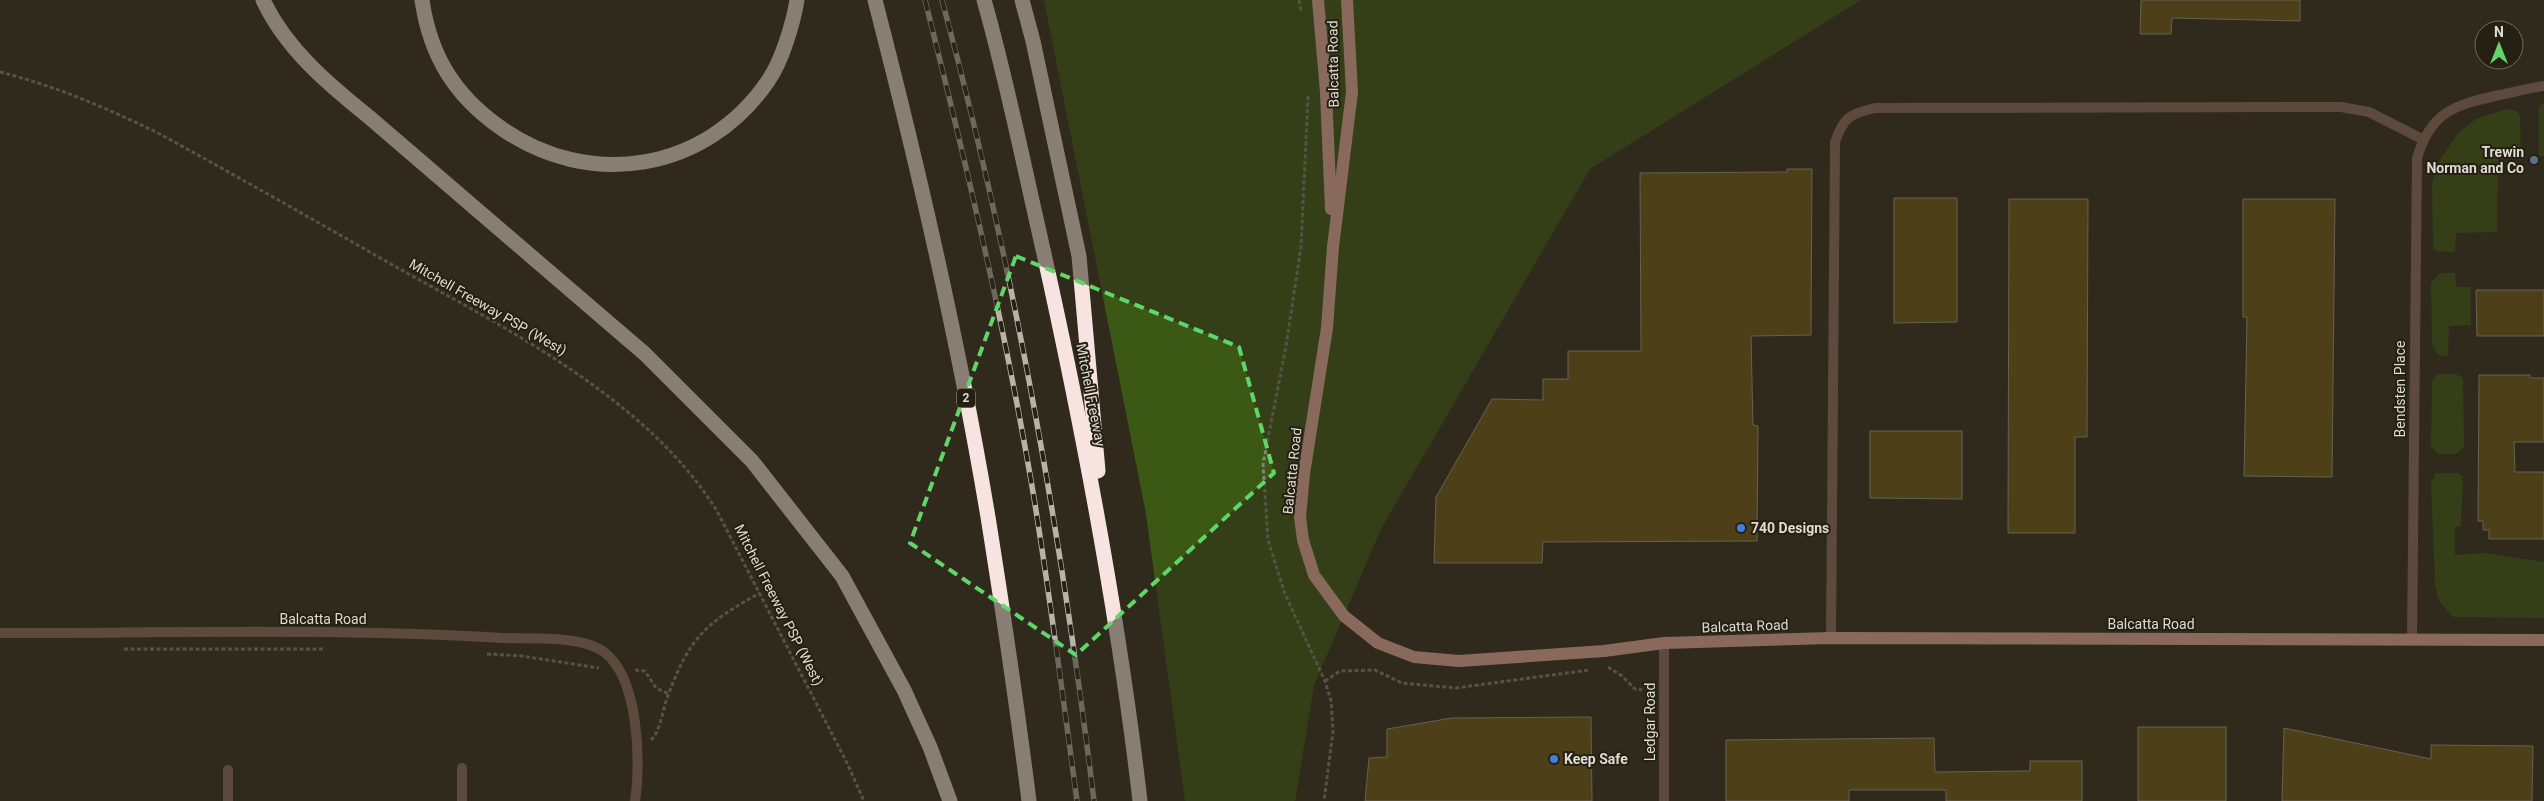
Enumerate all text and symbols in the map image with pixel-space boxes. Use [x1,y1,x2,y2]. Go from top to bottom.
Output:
street label: Balcatta Road [1324,20,1342,108]
north arrow [2474,20,2524,70]
text: N [2494,24,2504,40]
place label: Trewin Norman and Co [2426,144,2524,176]
marker: Trewin Norman and Co [2528,154,2540,166]
street label: Mitchell Freeway PSP (West) [406,255,569,359]
street label: Bendsten Place [2392,341,2408,437]
street label: Mitchell Freeway [1073,342,1109,448]
road number: 2 [957,388,975,408]
street label: Balcatta Road [1279,427,1305,515]
place label: 740 Designs [1751,520,1829,536]
street label: Mitchell Freeway PSP (West) [730,522,827,689]
marker: 740 Designs [1735,522,1747,534]
street label: Balcatta Road [279,611,367,627]
street label: Balcatta Road [1701,616,1789,636]
street label: Balcatta Road [2107,616,2195,632]
street label: Ledgar Road [1642,683,1658,761]
place label: Keep Safe [1564,751,1628,767]
marker: Keep Safe [1548,753,1560,765]

